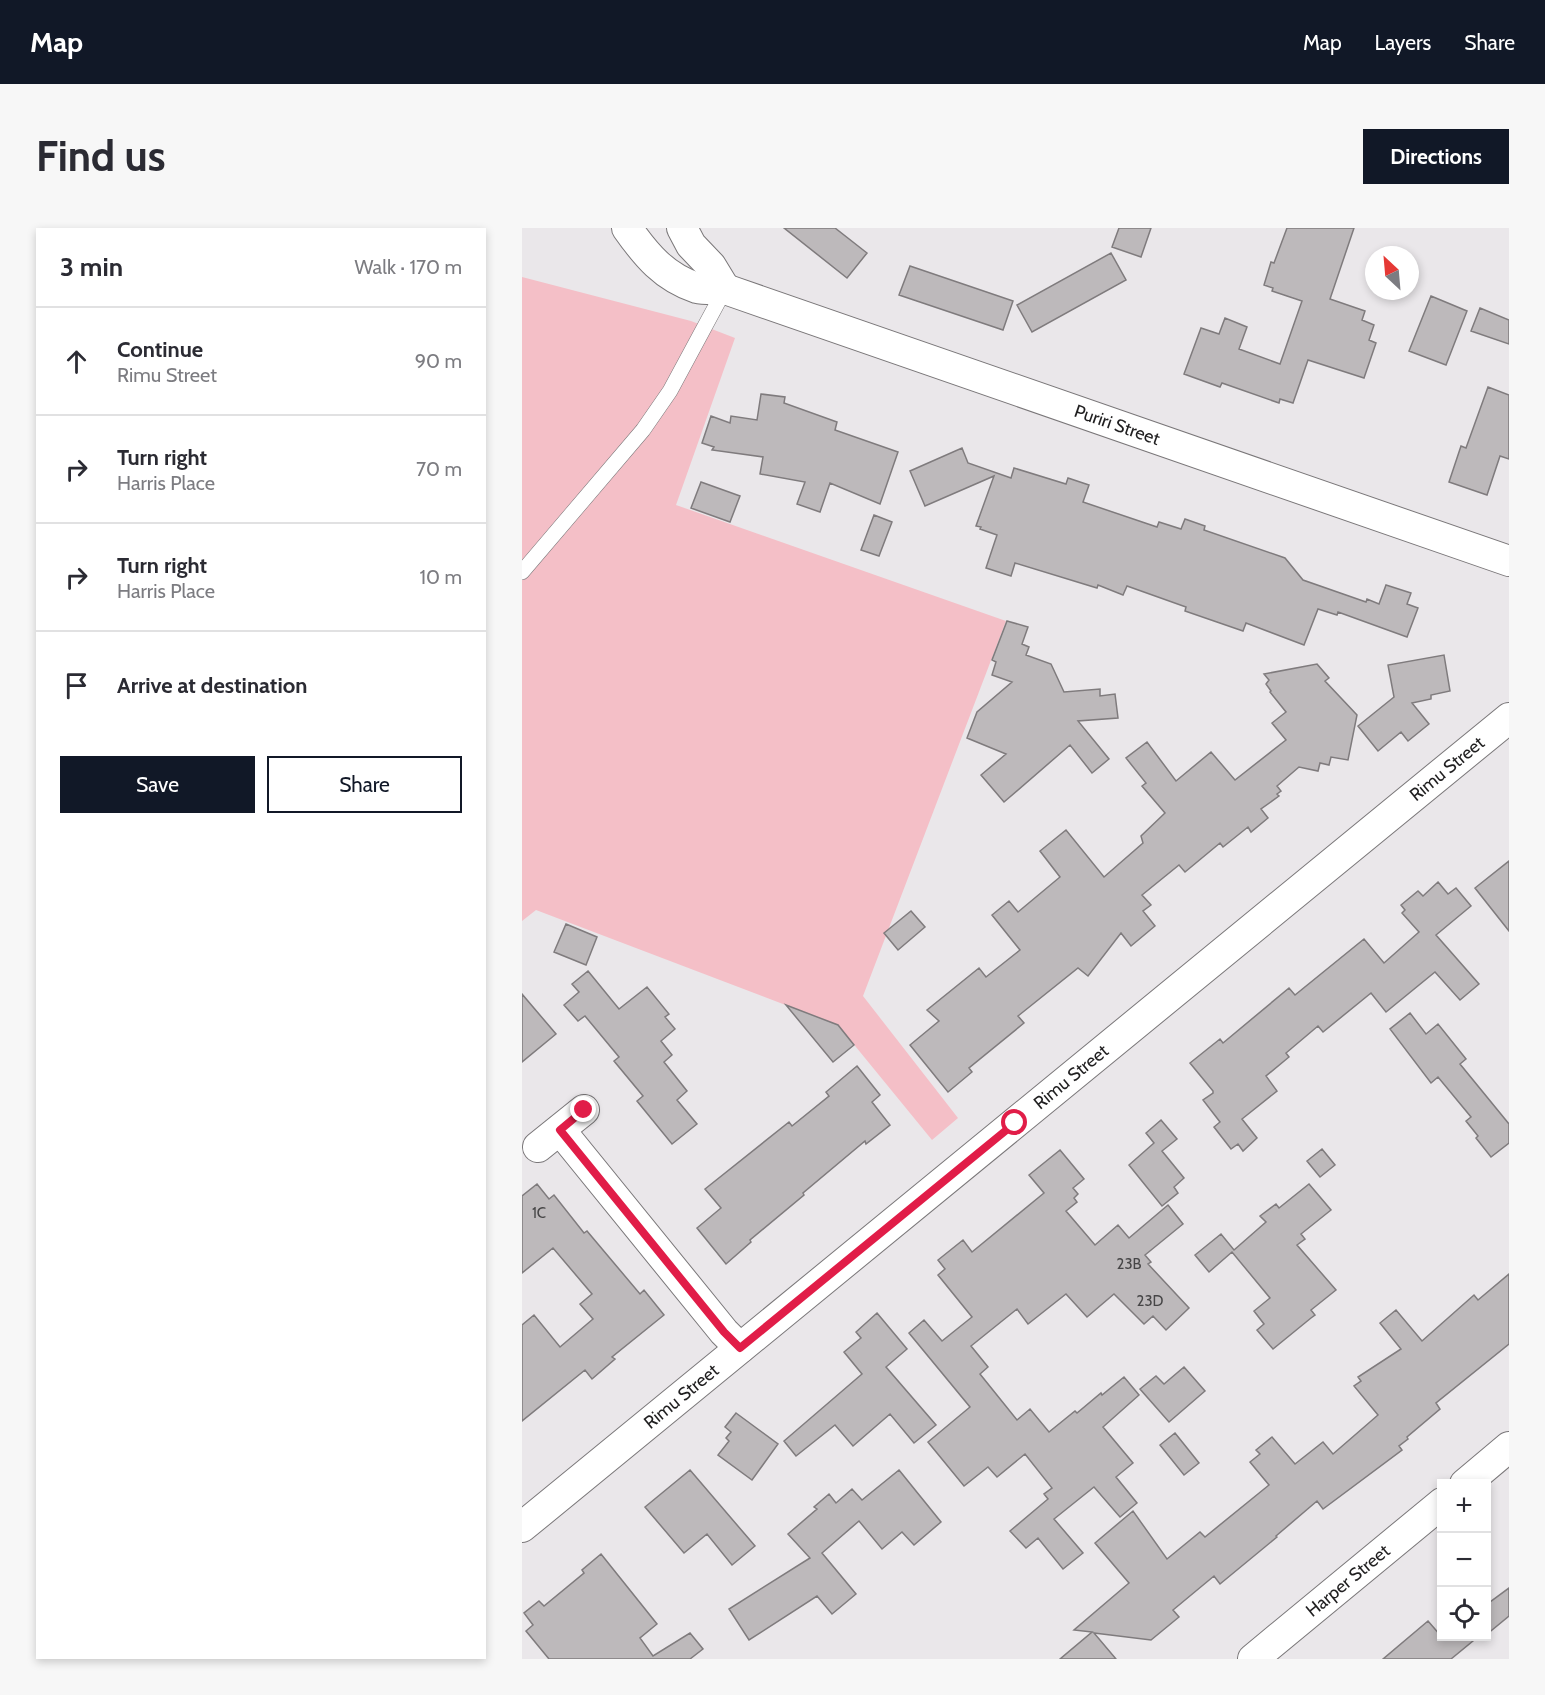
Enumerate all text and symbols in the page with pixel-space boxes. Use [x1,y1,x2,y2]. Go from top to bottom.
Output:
text: Map [30,25,83,59]
text: Map [1303,30,1342,55]
text: Layers [1375,30,1431,55]
text: Share [1464,30,1515,55]
button: Directions [1363,129,1509,184]
text: Find us [36,130,165,182]
north arrow [1365,246,1419,300]
text: 3 min [60,251,123,283]
text: Walk · 170 m [354,255,462,279]
text: Continue [117,336,203,363]
icon: ahead [60,345,93,378]
text: 90 m [415,349,462,373]
text: Rimu Street [117,363,217,387]
street label: Puriri Street [1071,400,1163,450]
text: Turn right [117,444,207,471]
icon: right [60,453,93,486]
text: 70 m [416,457,462,481]
text: Harris Place [117,471,215,495]
text: Turn right [117,552,207,579]
icon: right [60,561,93,594]
text: 10 m [419,565,462,589]
text: Harris Place [117,579,215,603]
icon: arrive [60,669,93,702]
text: Arrive at destination [117,672,307,699]
street label: Rimu Street [1405,732,1489,806]
button: Save [60,756,255,813]
button: Share [267,756,462,813]
street label: Rimu Street [1029,1040,1113,1114]
route end [570,1096,596,1122]
route start [1001,1109,1027,1135]
house number: 1C [532,1204,546,1222]
house number: 23B [1117,1255,1142,1273]
house number: 23D [1137,1292,1164,1310]
street label: Rimu Street [639,1359,723,1434]
map controls [1437,1479,1491,1641]
button: + [1437,1479,1491,1533]
button: − [1437,1533,1491,1587]
street label: Harper Street [1301,1540,1394,1622]
button: locate [1437,1587,1491,1641]

